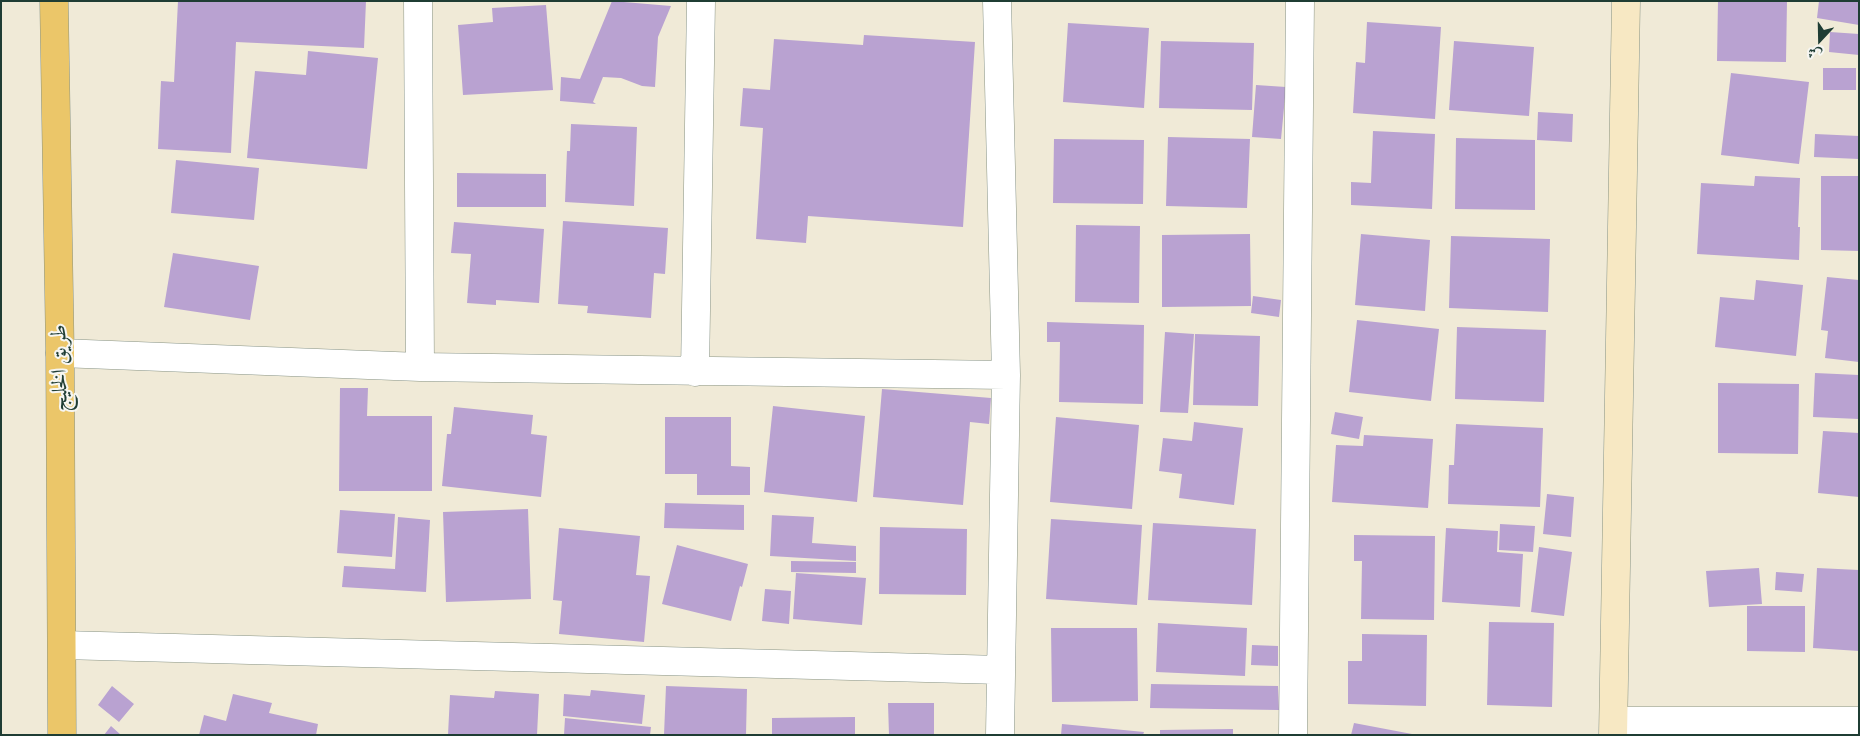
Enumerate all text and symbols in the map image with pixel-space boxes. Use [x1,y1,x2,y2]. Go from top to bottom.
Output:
north arrow [1795,15,1845,65]
text: ش [1805,43,1824,65]
street label: طريق الخليج [46,324,74,412]

